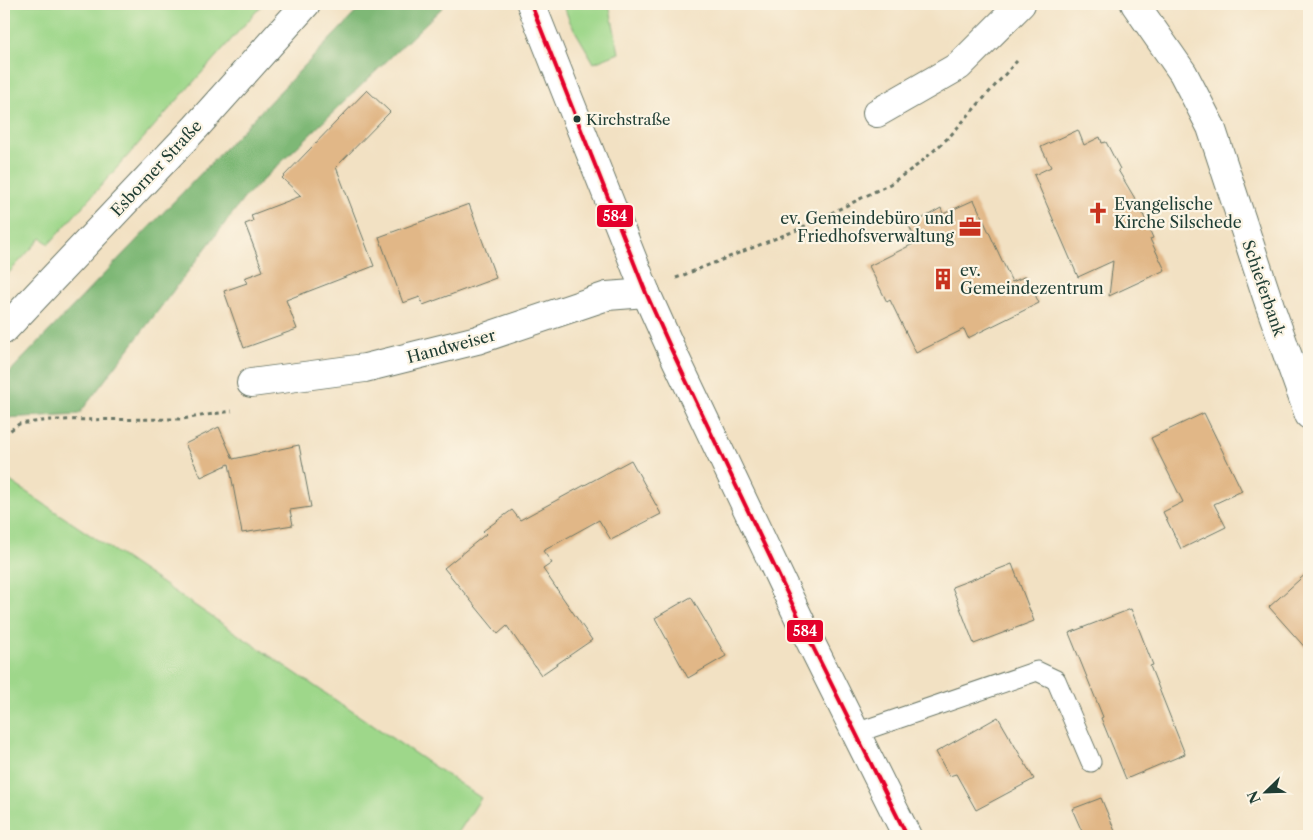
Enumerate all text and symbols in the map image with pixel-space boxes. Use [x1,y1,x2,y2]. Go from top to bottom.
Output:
place label: Kirchstraße [586,110,670,129]
marker: Kirchstraße [572,114,582,124]
street label: Esborner Straße [106,116,206,220]
place label: Evangelische Kirche Silschede [1114,194,1242,232]
church icon: Evangelische Kirche Silschede [1085,200,1111,226]
line badge: 584 [596,204,634,228]
text: 584 [603,207,627,225]
place label: ev. Gemeindebüro und Friedhofsverwaltung [780,208,955,246]
office icon: ev. Gemeindebüro und Friedhofsverwaltung [957,214,983,240]
street label: Schieferbank [1238,237,1290,339]
place label: ev. Gemeindezentrum [960,260,1104,298]
building icon: ev. Gemeindezentrum [930,266,956,292]
street label: Handweiser [404,325,498,367]
line badge: 584 [786,619,824,643]
text: 584 [793,622,817,640]
north arrow [1240,768,1290,818]
text: N [1243,788,1265,806]

